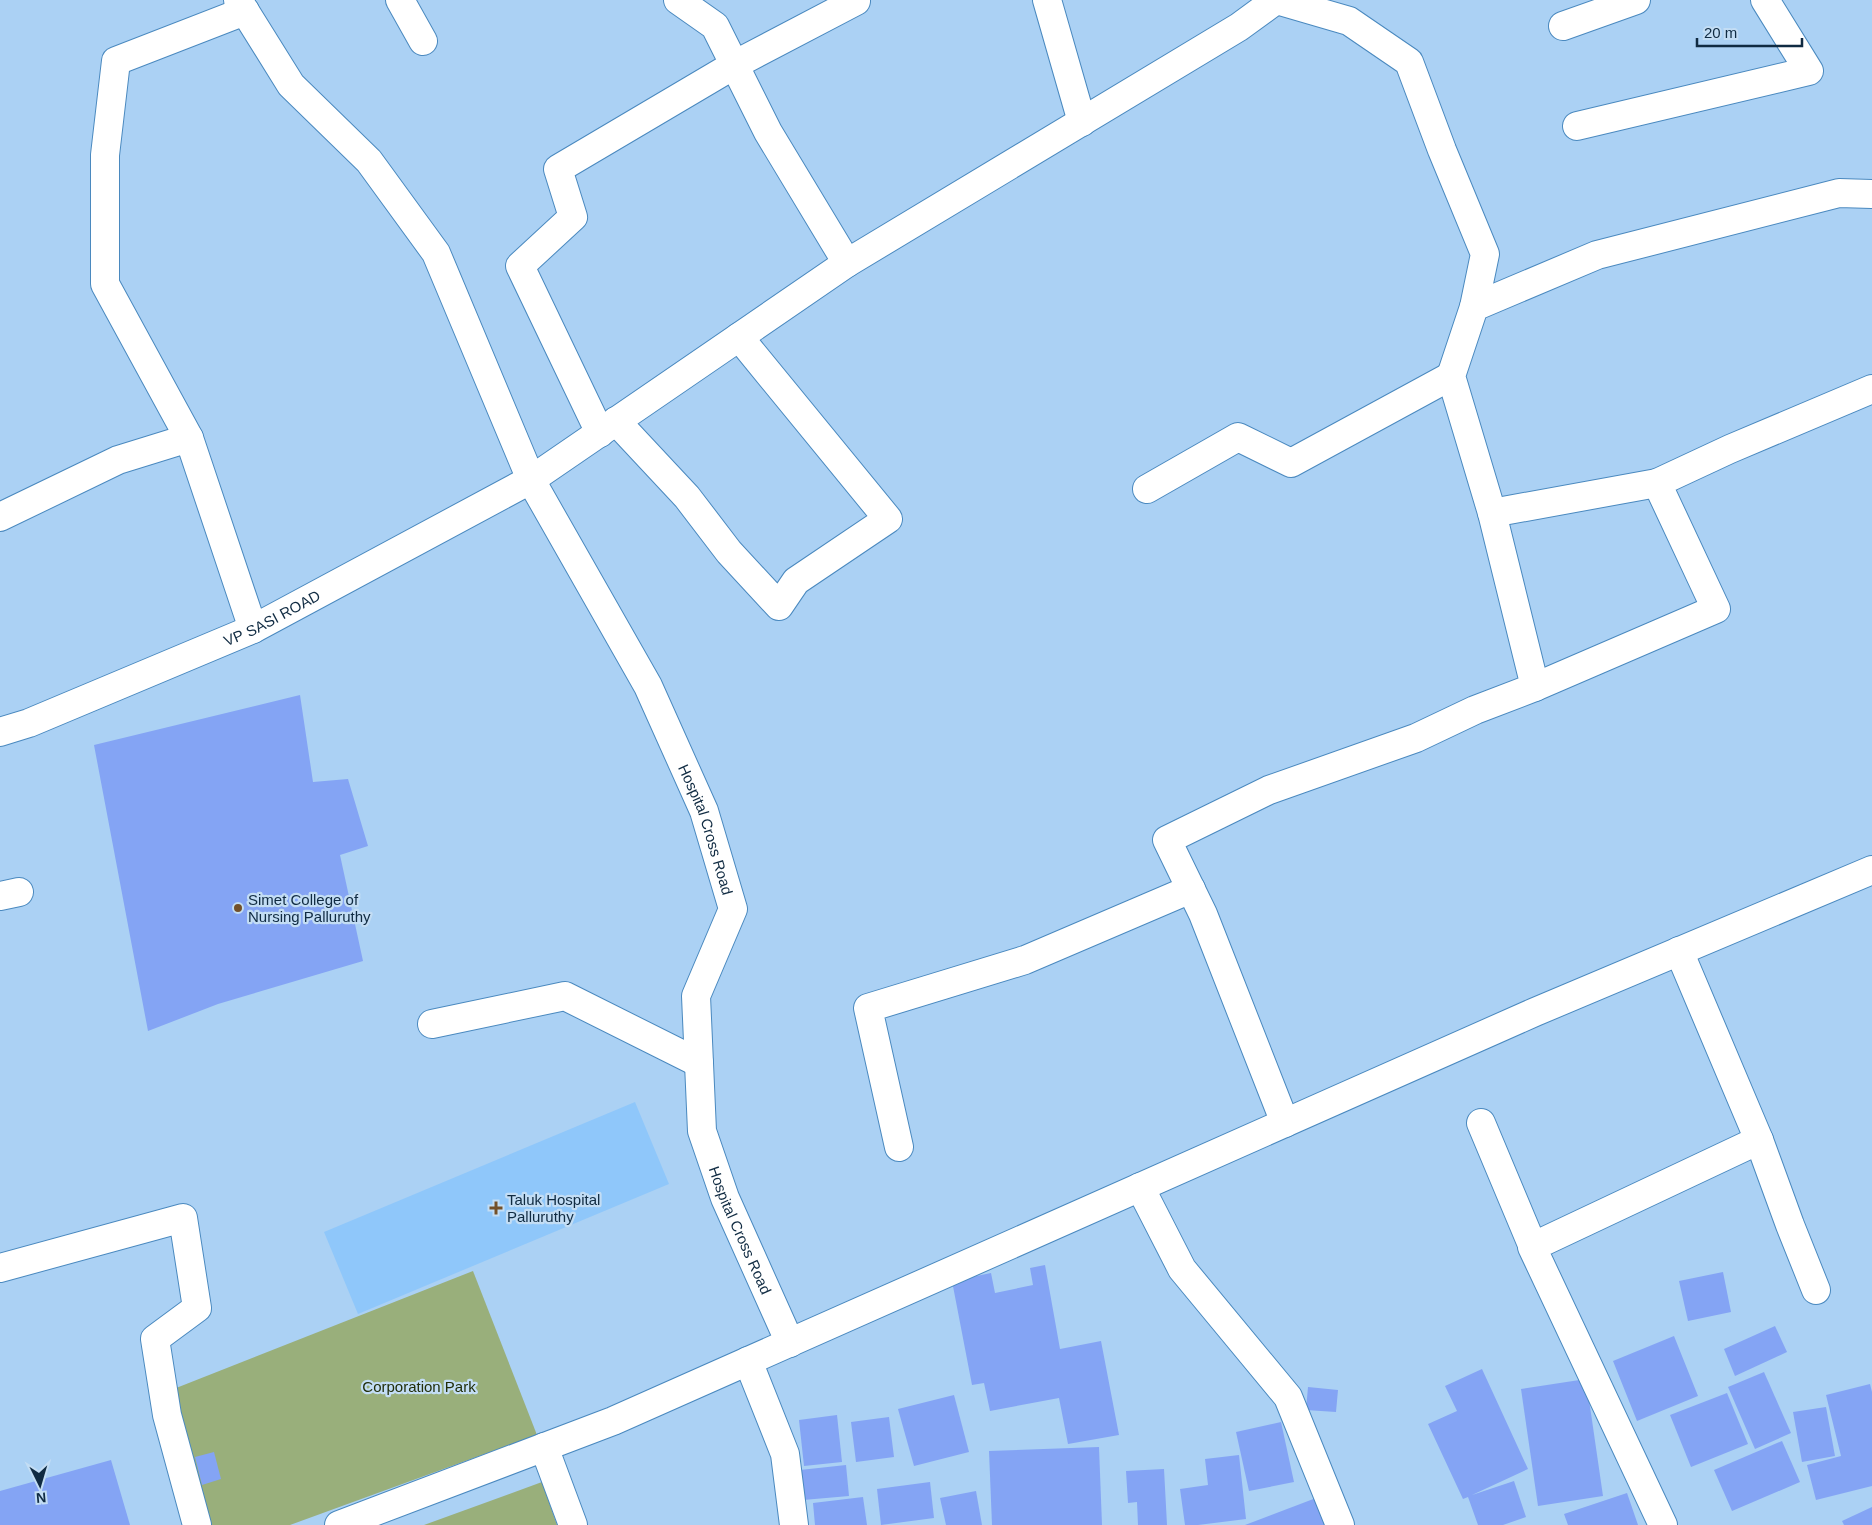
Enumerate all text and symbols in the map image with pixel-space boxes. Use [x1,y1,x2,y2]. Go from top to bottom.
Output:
scale bar [1697,15,1802,47]
text: 20 m [1704,24,1737,41]
street label: VP SASI ROAD [221,586,323,649]
street label: Hospital Cross Road [676,761,737,897]
place label: Simet College of Nursing Palluruthy [248,891,371,925]
marker: Simet College of Nursing Palluruthy [232,902,244,914]
street label: Hospital Cross Road [706,1164,775,1297]
place label: Taluk Hospital Palluruthy [507,1191,600,1225]
marker: Taluk Hospital Palluruthy [489,1201,503,1215]
park label: Corporation Park [362,1378,476,1395]
north arrow [15,1460,65,1510]
text: N [35,1490,47,1506]

